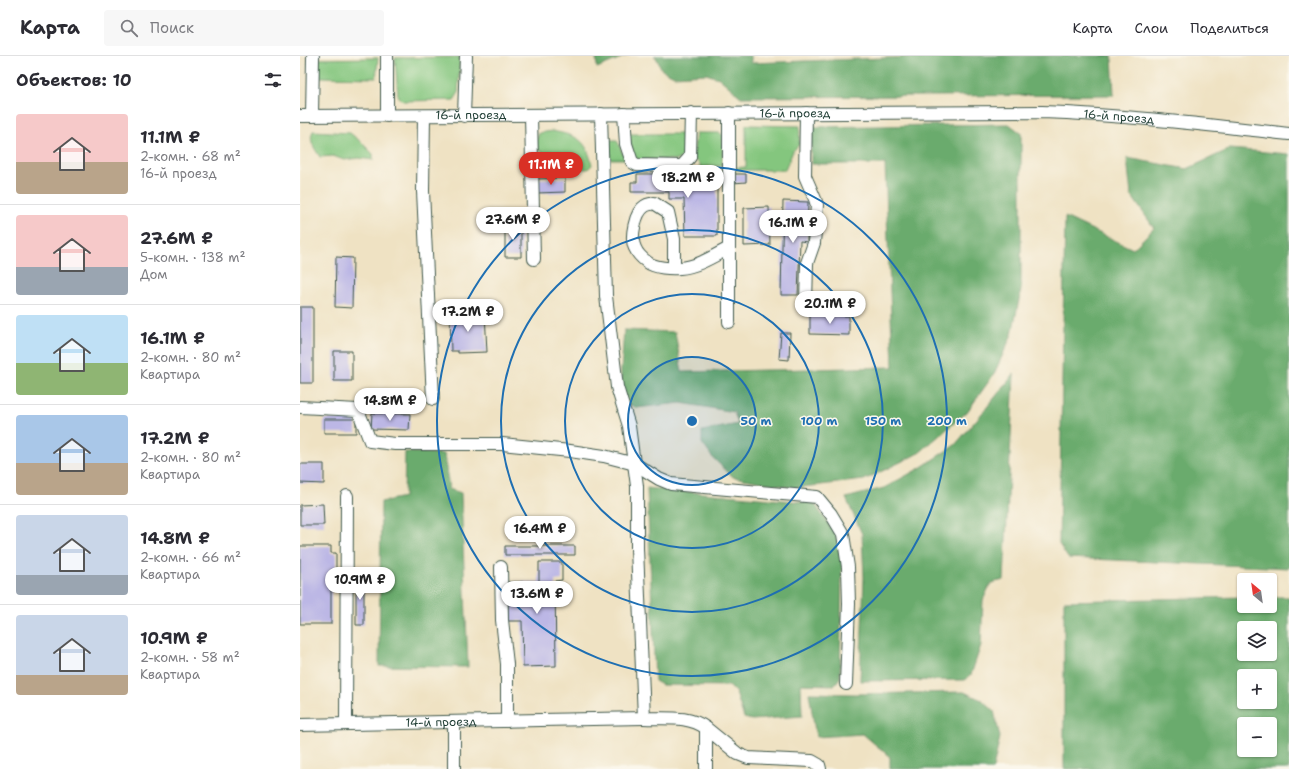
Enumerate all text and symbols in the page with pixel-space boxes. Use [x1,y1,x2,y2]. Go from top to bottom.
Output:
search box [104,10,384,46]
text: Карта [20,15,80,40]
icon: search [118,17,140,39]
text: Поиск [150,18,194,38]
text: Карта [1072,19,1113,37]
text: Слои [1135,19,1168,37]
text: Поделиться [1190,19,1269,37]
text: Объектов: 10 [16,69,132,91]
icon: filters [262,69,284,91]
street label: 16-й проезд [759,105,831,122]
street label: 16-й проезд [1083,106,1155,128]
street label: 16-й проезд [436,107,507,123]
text: 11.1M ₽ [140,126,201,148]
icon: home [48,130,96,178]
text: 2-комн. · 68 m² [140,148,241,165]
pin: 11.1M ₽ [514,152,588,186]
text: 11.1M ₽ [528,156,574,173]
text: 16-й проезд [140,165,217,182]
pin: 18.2M ₽ [651,165,725,199]
text: 18.2M ₽ [661,169,715,186]
pin: 27.6M ₽ [476,207,550,241]
pin: 16.1M ₽ [756,210,830,244]
text: 27.6M ₽ [485,211,541,228]
text: 16.1M ₽ [768,214,818,231]
text: 27.6M ₽ [140,227,213,249]
icon: home [48,231,96,279]
text: 5-комн. · 138 m² [140,249,245,266]
text: Дом [140,266,168,283]
pin: 20.1M ₽ [793,291,867,325]
text: 20.1M ₽ [804,295,856,312]
pin: 17.2M ₽ [431,299,505,333]
text: 17.2M ₽ [441,303,495,320]
text: 16.1M ₽ [140,327,205,349]
icon: home [48,331,96,379]
text: 2-комн. · 80 m² [140,349,241,366]
text: Квартира [140,366,200,383]
pin: 14.8M ₽ [353,388,427,422]
text: 14.8M ₽ [363,392,417,409]
text: 50 m [741,413,772,429]
text: 100 m [801,413,838,429]
text: 150 m [865,413,901,429]
text: 200 m [927,413,967,429]
centre of rings [685,414,699,428]
text: 17.2M ₽ [140,427,210,449]
icon: home [48,431,96,479]
text: 2-комн. · 80 m² [140,449,241,466]
text: Квартира [140,466,200,483]
pin: 16.4M ₽ [503,516,577,550]
text: 16.4M ₽ [513,520,567,537]
text: 14.8M ₽ [140,527,210,549]
icon: home [48,531,96,579]
text: 2-комн. · 66 m² [140,549,241,566]
text: Квартира [140,566,200,583]
pin: 10.9M ₽ [323,567,397,601]
text: 10.9M ₽ [334,571,386,588]
north arrow [1237,573,1277,613]
map controls [1237,573,1277,757]
pin: 13.6M ₽ [500,581,574,615]
text: 13.6M ₽ [510,585,564,602]
button: layers [1237,621,1277,661]
text: 10.9M ₽ [140,627,208,649]
icon: home [48,631,96,679]
text: 2-комн. · 58 m² [140,649,240,666]
text: Квартира [140,666,200,683]
button: + [1237,669,1277,709]
street label: 14-й проезд [405,713,477,731]
button: − [1237,717,1277,757]

